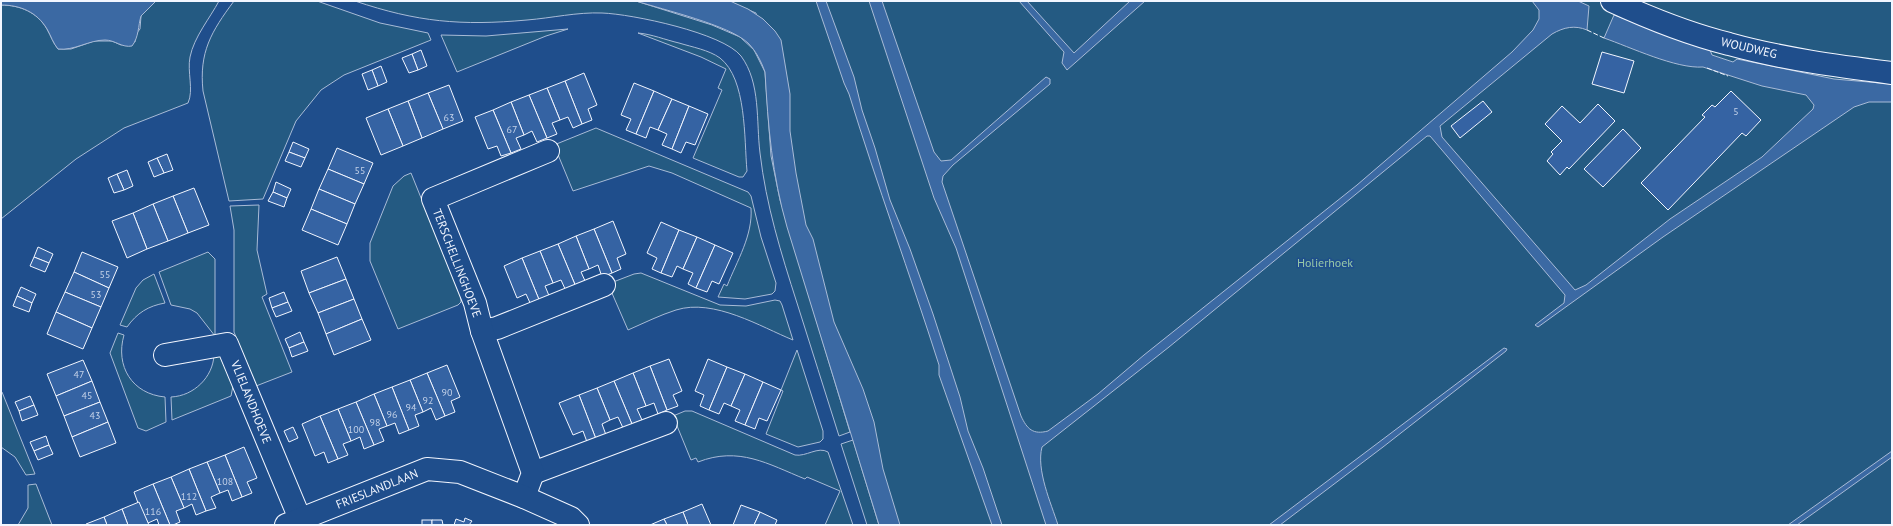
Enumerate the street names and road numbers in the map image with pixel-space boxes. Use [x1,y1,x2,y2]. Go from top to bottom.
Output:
street label: WOUDWEG [1720,34,1779,61]
street label: TERSCHELLINGHOEVE [430,206,485,319]
street label: VLIELANDHOEVE [228,357,275,445]
street label: FRIESLANDLAAN [334,465,420,512]

